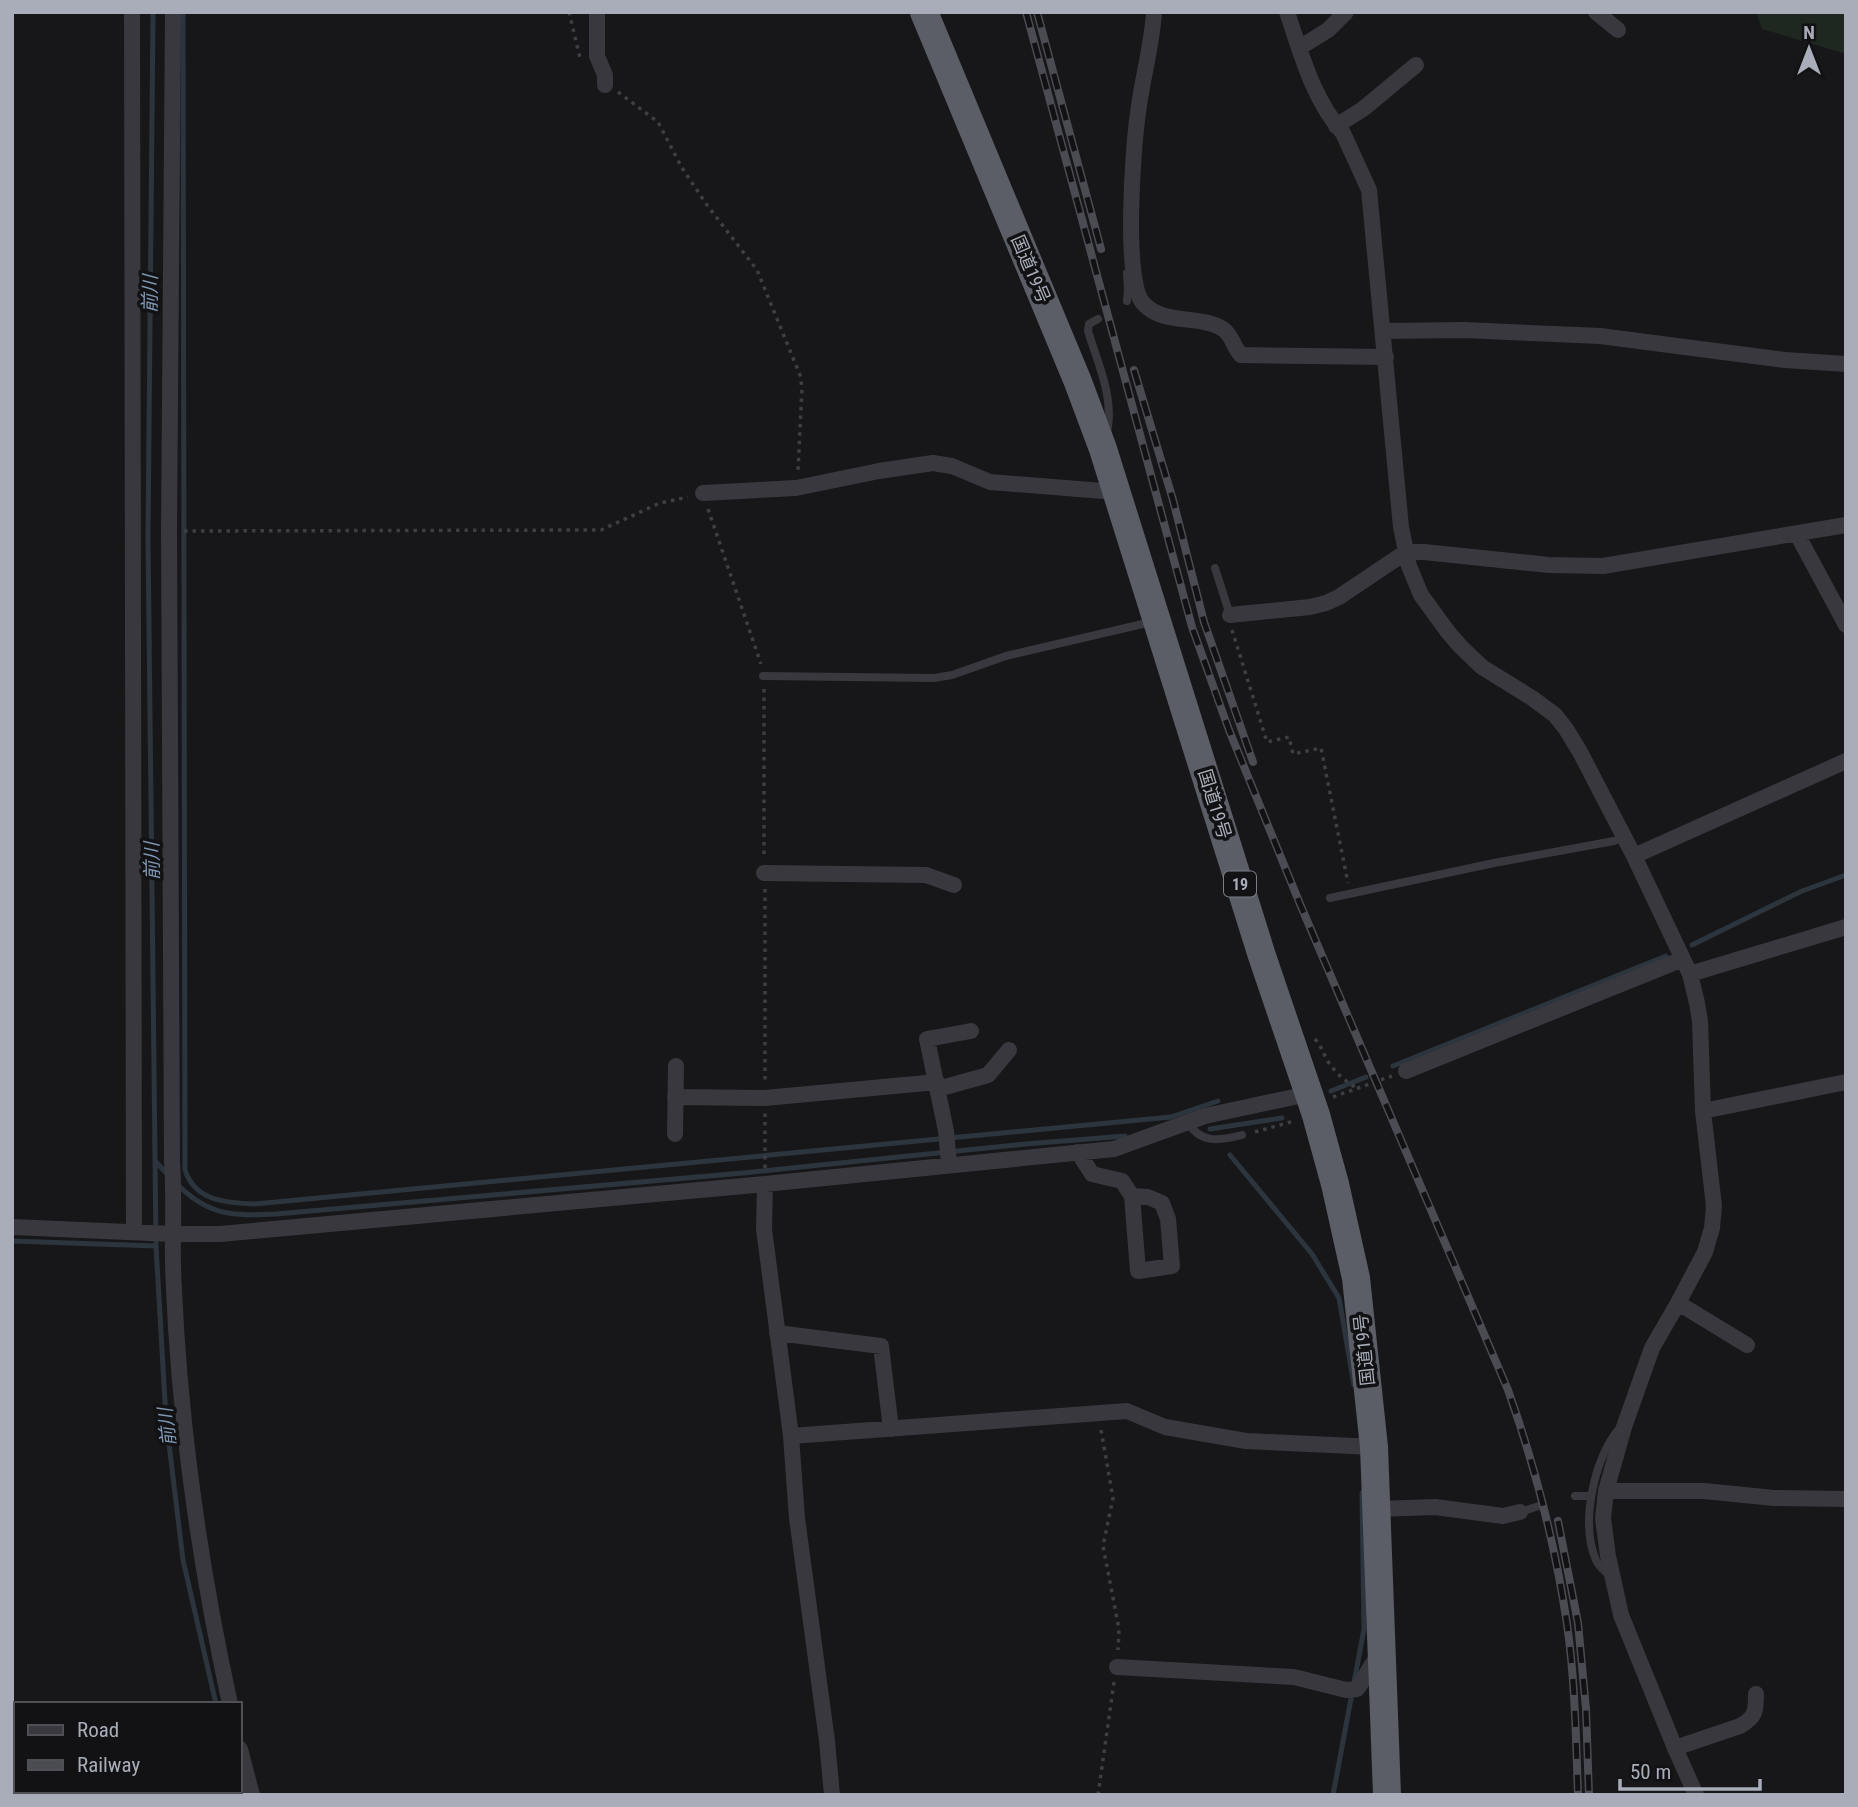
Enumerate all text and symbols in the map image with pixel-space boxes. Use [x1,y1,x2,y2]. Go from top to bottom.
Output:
north arrow [1774,14,1844,84]
text: N [1803,21,1815,44]
street label: 国道19号 [1007,232,1055,306]
water label: 前川 [138,273,162,313]
street label: 国道19号 [1194,767,1236,841]
water label: 前川 [140,840,164,880]
road number: 19 [1224,872,1256,897]
street label: 国道19号 [1350,1313,1378,1387]
water label: 前川 [153,1405,180,1447]
legend [14,1702,242,1793]
text: Road [77,1718,119,1742]
scale bar [1620,1748,1760,1792]
text: Railway [77,1753,140,1777]
text: 50 m [1630,1760,1671,1784]

